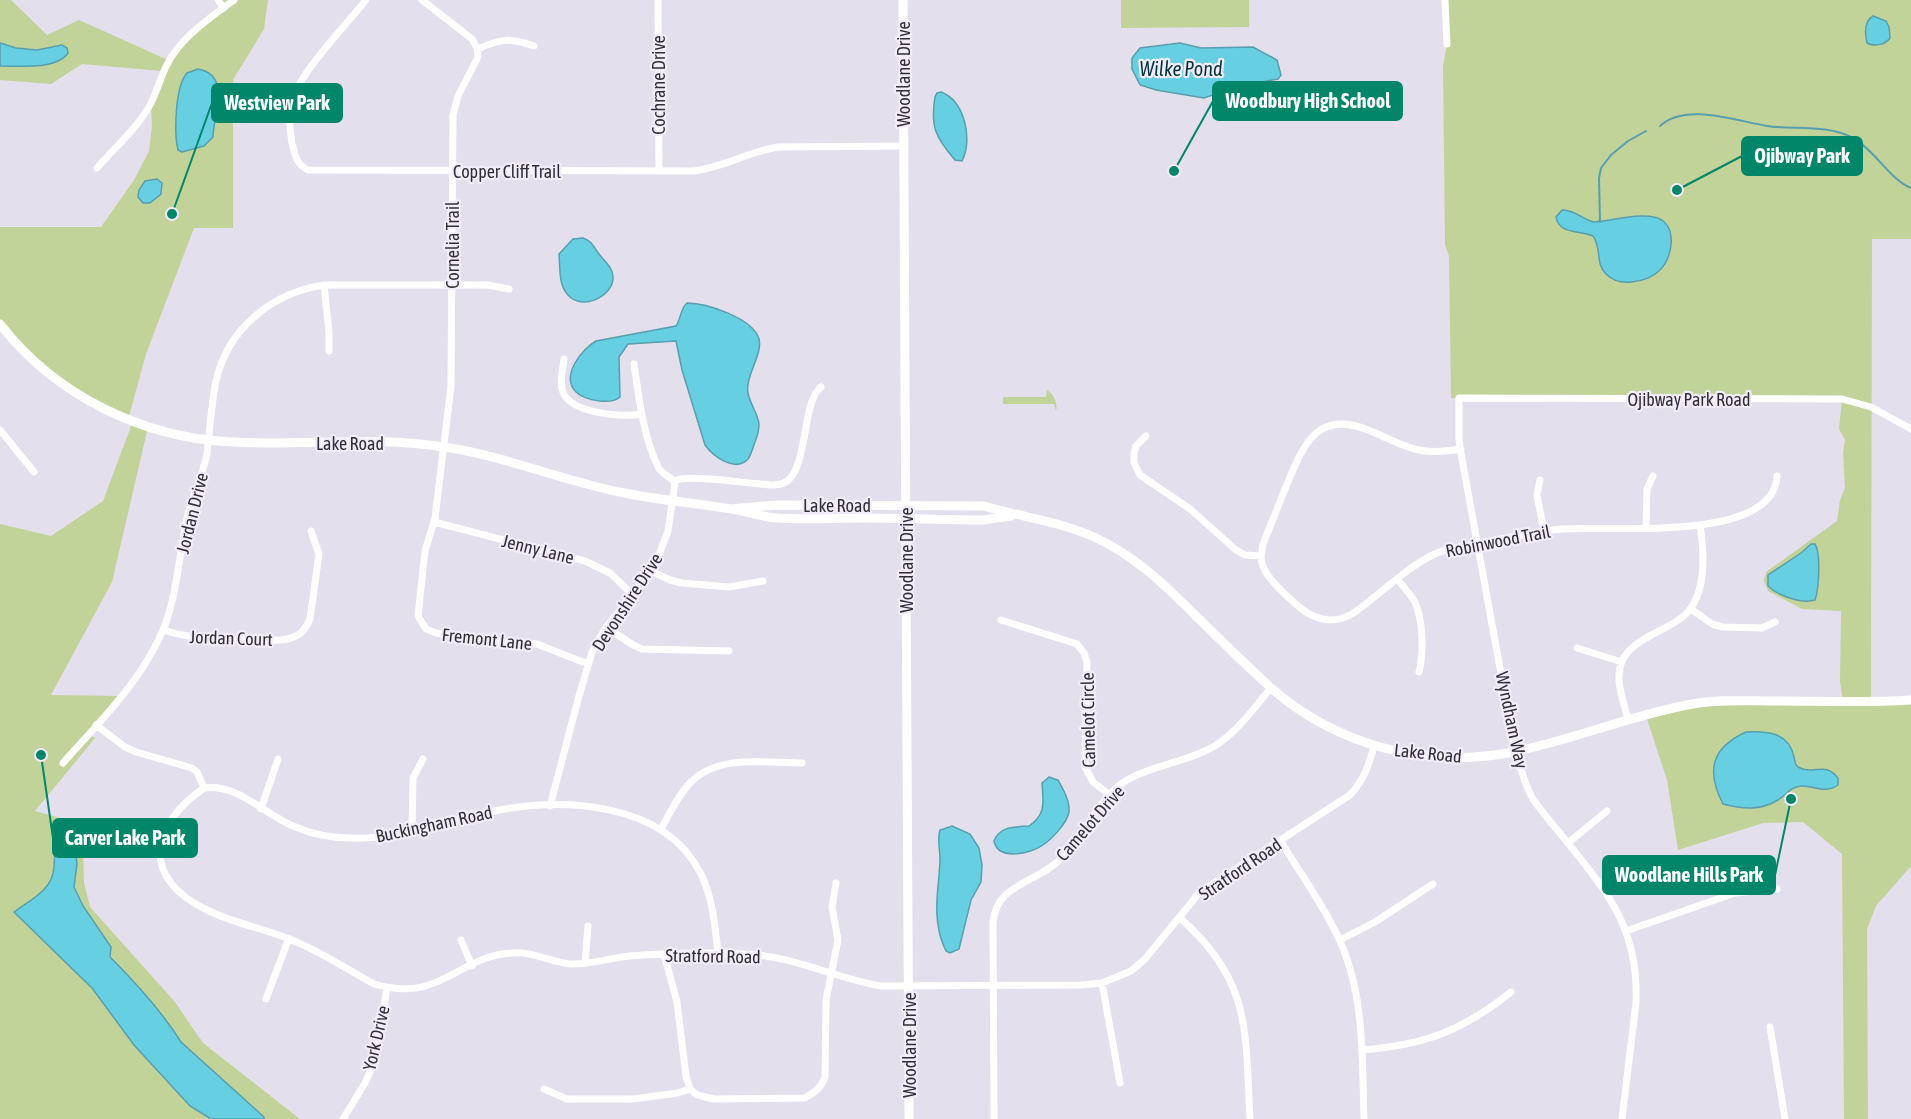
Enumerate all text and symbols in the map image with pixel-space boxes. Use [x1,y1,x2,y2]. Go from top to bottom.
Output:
street label: Woodlane Drive [893,21,914,127]
street label: Cochrane Drive [648,35,669,135]
water label: Wilke Pond [1140,57,1223,80]
callout: Woodbury High School [1213,82,1402,120]
callout: Westview Park [212,84,342,122]
text: Woodbury High School [1224,89,1391,112]
text: Westview Park [223,91,330,114]
callout: Ojibway Park [1742,137,1862,175]
text: Ojibway Park [1754,144,1850,167]
street label: Copper Cliff Trail [453,161,561,182]
street label: Cornelia Trail [442,201,463,289]
street label: Ojibway Park Road [1628,389,1750,410]
street label: Lake Road [316,433,384,454]
street label: Jordan Drive [172,470,212,556]
street label: Lake Road [803,495,871,516]
street label: Woodlane Drive [896,507,917,613]
street label: Robinwood Trail [1444,520,1552,561]
street label: Jenny Lane [500,530,576,568]
street label: Devonshire Drive [588,549,666,655]
street label: Fremont Lane [441,624,533,654]
street label: Jordan Court [189,626,273,650]
street label: Wyndham Way [1491,670,1533,770]
street label: Camelot Circle [1077,672,1099,768]
street label: Lake Road [1393,739,1463,767]
street label: Camelot Drive [1051,781,1129,865]
street label: Buckingham Road [374,801,494,847]
callout: Carver Lake Park [53,819,197,857]
text: Carver Lake Park [65,826,186,849]
street label: Stratford Road [1195,834,1285,904]
callout: Woodlane Hills Park [1603,856,1775,894]
text: Woodlane Hills Park [1614,863,1763,886]
street label: Stratford Road [665,945,761,967]
street label: Woodlane Drive [899,992,920,1098]
street label: York Drive [358,1003,394,1073]

